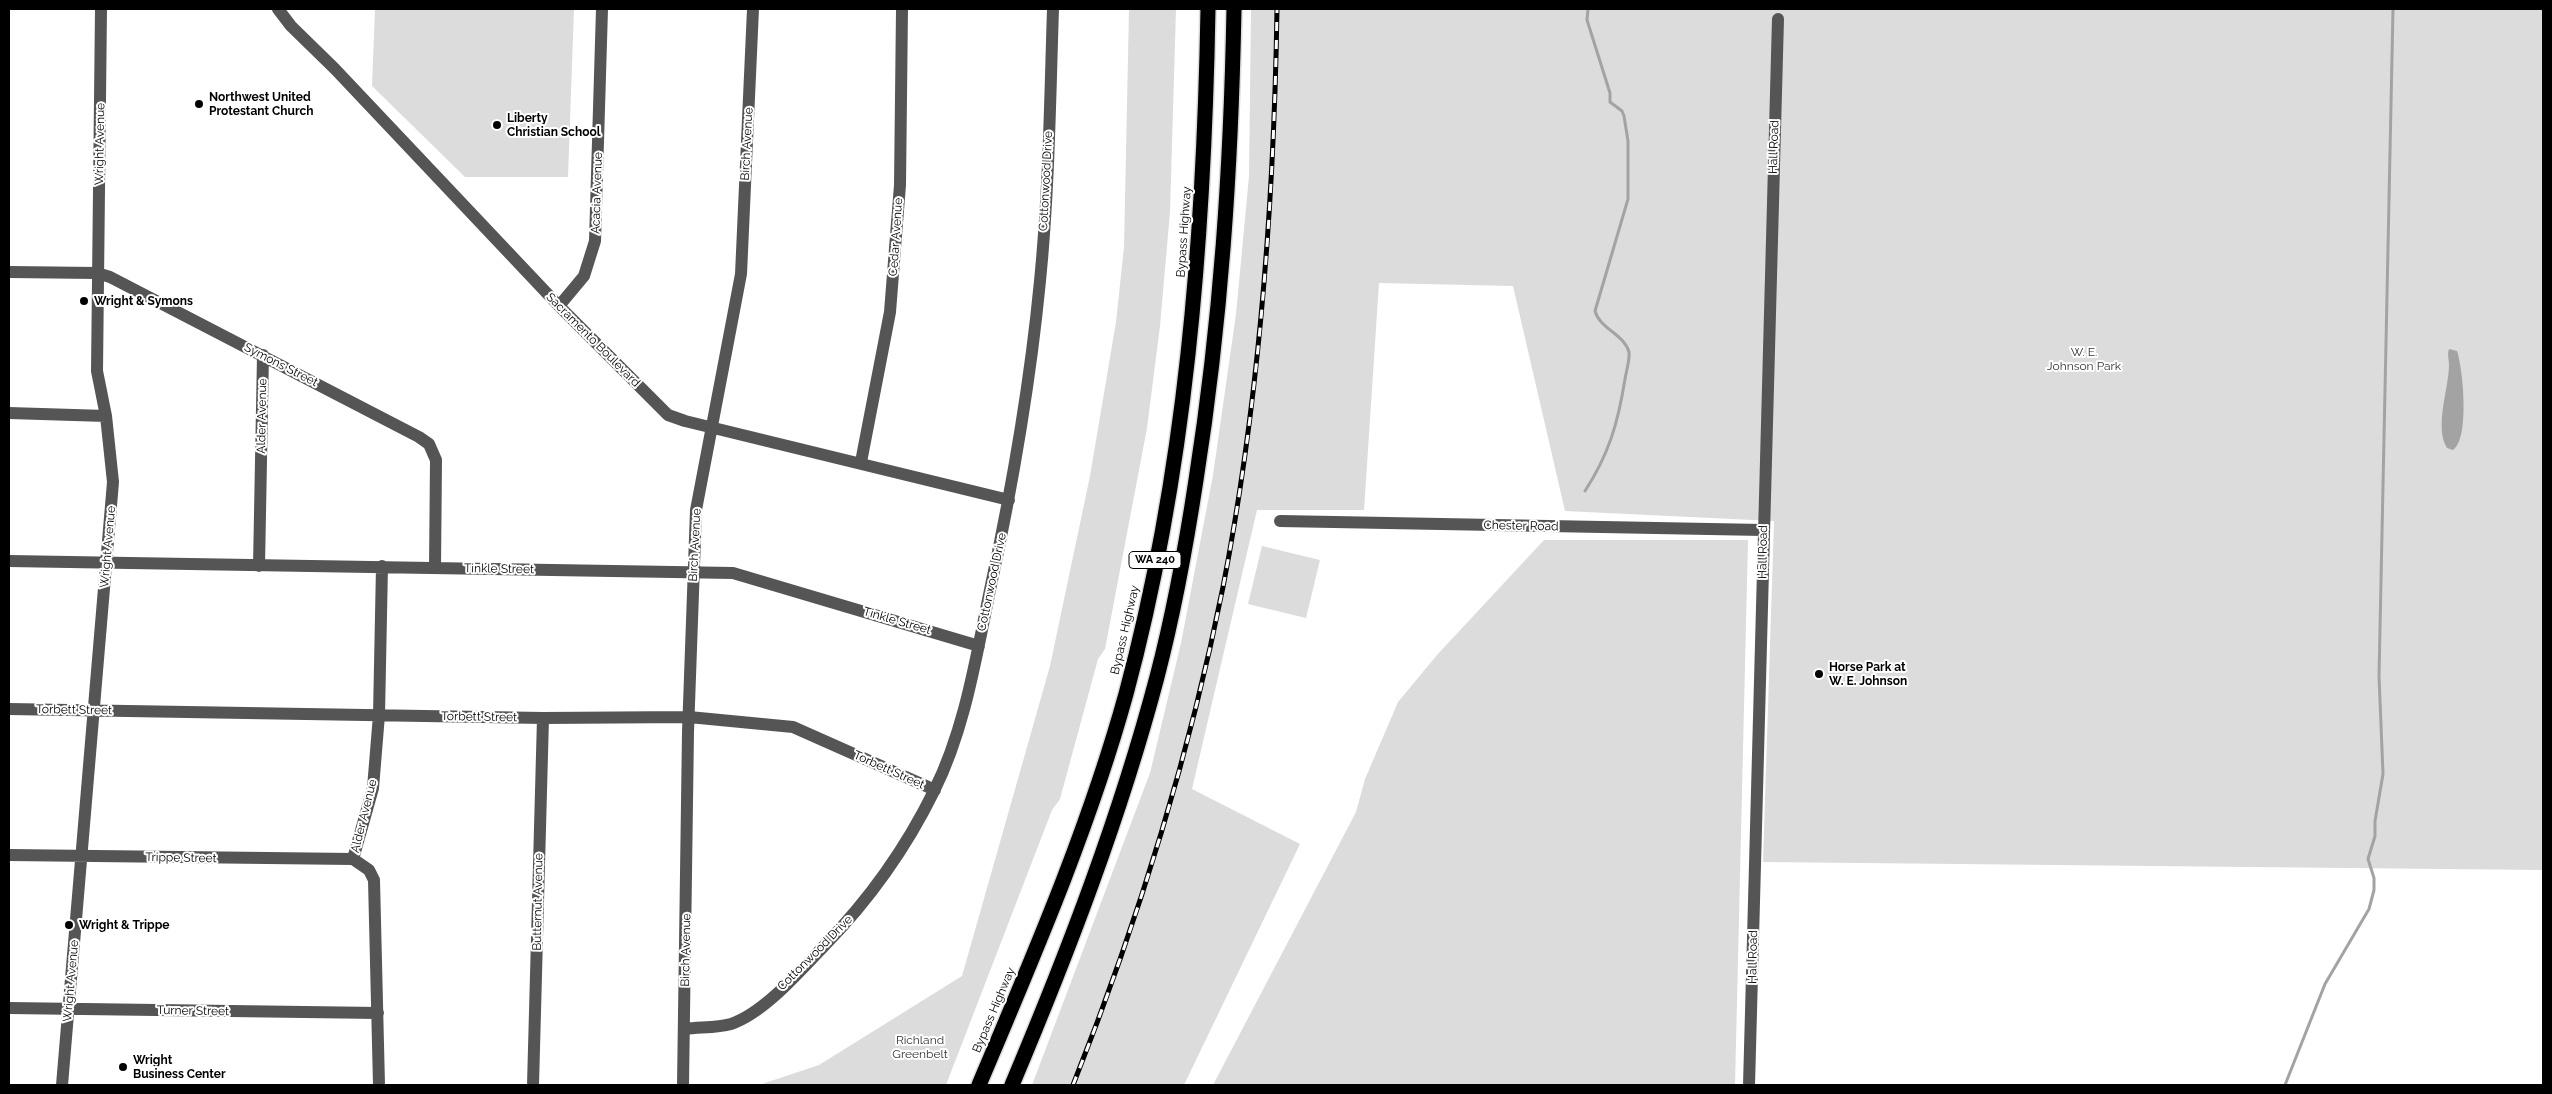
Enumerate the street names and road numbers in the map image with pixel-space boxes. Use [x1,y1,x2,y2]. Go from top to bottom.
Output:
street label: Wright Avenue [92,103,108,185]
street label: Birch Avenue [738,107,756,181]
street label: Hall Road [1766,120,1782,174]
street label: Cottonwood Drive [1036,131,1056,231]
street label: Acacia Avenue [588,152,606,234]
street label: Bypass Highway [1174,186,1194,278]
street label: Cedar Avenue [886,197,906,277]
street label: Sacramento Boulevard [543,290,643,390]
street label: Symons Street [242,340,320,390]
street label: Alder Avenue [254,378,270,454]
street label: Wright Avenue [97,505,119,589]
street label: Birch Avenue [686,508,704,582]
street label: Chester Road [1483,518,1559,534]
street label: Hall Road [1755,525,1771,579]
street label: Cottonwood Drive [975,531,1009,633]
road number: WA 240 [1129,552,1181,568]
street label: Tinkle Street [464,561,534,577]
street label: Bypass Highway [1108,584,1142,676]
street label: Tinkle Street [861,604,933,638]
street label: Torbett Street [36,702,112,718]
street label: Torbett Street [441,709,517,725]
street label: Torbett Street [851,748,927,792]
street label: Alder Avenue [348,778,380,854]
street label: Trippe Street [145,850,217,866]
street label: Butternut Avenue [530,853,546,951]
street label: Cottonwood Drive [774,912,856,994]
street label: Birch Avenue [678,913,694,987]
street label: Hall Road [1745,930,1761,984]
street label: Wright Avenue [60,939,82,1023]
street label: Bypass Highway [970,965,1018,1055]
street label: Turner Street [157,1003,229,1019]

